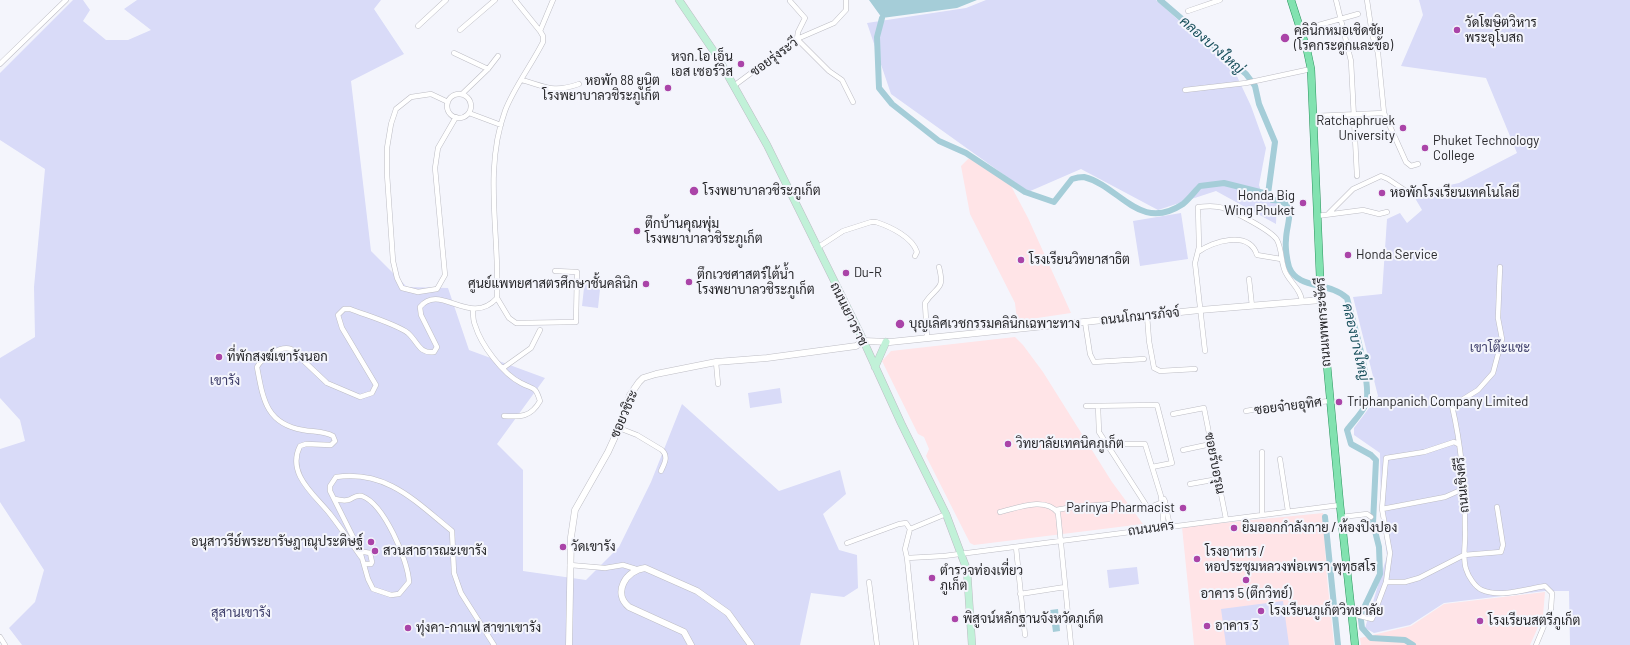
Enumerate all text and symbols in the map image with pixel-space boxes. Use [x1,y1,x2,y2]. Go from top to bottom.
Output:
water label: คลองบางใหญ่ [1177,13,1247,77]
place label: วัดโฆษิตวิหาร พระอุโบสถ [1465,15,1537,46]
place label: คลินิกหมอเชิดชัย (โรคกระดูกและข้อ) [1294,23,1393,54]
marker: วัดโฆษิตวิหาร พระอุโบสถ [1452,25,1462,35]
marker: คลินิกหมอเชิดชัย (โรคกระดูกและข้อ) [1279,32,1291,44]
street label: ซอยรุ่งระวี [747,34,801,80]
place label: หจก.โอ เอ็น เอส เซอร์วิส [671,49,733,80]
marker: หจก.โอ เอ็น เอส เซอร์วิส [736,59,746,69]
place label: หอพัก 88 ยูนิต โรงพยาบาลวชิระภูเก็ต [542,73,660,104]
marker: หอพัก 88 ยูนิต โรงพยาบาลวชิระภูเก็ต [663,83,673,93]
place label: Ratchaphruek University [1316,113,1395,144]
marker: Ratchaphruek University [1398,123,1408,133]
place label: Phuket Technology College [1433,133,1539,164]
marker: Phuket Technology College [1420,143,1430,153]
place label: โรงพยาบาลวชิระภูเก็ต [703,183,821,199]
marker: โรงพยาบาลวชิระภูเก็ต [688,185,700,197]
place label: หอพักโรงเรียนเทคโนโลยี [1390,185,1519,201]
place label: Honda Big Wing Phuket [1224,188,1295,219]
marker: หอพักโรงเรียนเทคโนโลยี [1377,188,1387,198]
marker: Honda Big Wing Phuket [1298,198,1308,208]
place label: ตึกบ้านคุณพุ่ม โรงพยาบาลวชิระภูเก็ต [645,216,763,247]
marker: ตึกบ้านคุณพุ่ม โรงพยาบาลวชิระภูเก็ต [632,226,642,236]
place label: Honda Service [1356,247,1438,263]
marker: Honda Service [1343,250,1353,260]
place label: โรงเรียนวิทยาสาธิต [1029,252,1130,268]
marker: โรงเรียนวิทยาสาธิต [1016,255,1026,265]
place label: Du-R [854,265,882,281]
place label: ตึกเวชศาสตร์ใต้น้ำ โรงพยาบาลวชิระภูเก็ต [697,267,815,298]
marker: Du-R [841,268,851,278]
place label: ศูนย์แพทยศาสตรศึกษาชั้นคลินิก [468,276,638,292]
marker: ตึกเวชศาสตร์ใต้น้ำ โรงพยาบาลวชิระภูเก็ต [684,277,694,287]
street label: ถนนเทพกระษัตรี [1312,277,1334,367]
marker: ศูนย์แพทยศาสตรศึกษาชั้นคลินิก [641,279,651,289]
street label: ถนนเยาวราช [827,280,871,348]
water label: คลองบางใหญ่ [1339,301,1373,383]
street label: ถนนโกมารภัจจ์ [1100,304,1180,328]
place label: บุญเลิศเวชกรรมคลินิกเฉพาะทาง [909,316,1080,332]
marker: บุญเลิศเวชกรรมคลินิกเฉพาะทาง [894,318,906,330]
park label: เขาโต๊ะแซะ [1470,340,1530,356]
place label: ที่พักสงฆ์เขารังนอก [227,349,328,365]
marker: ที่พักสงฆ์เขารังนอก [214,352,224,362]
park label: เขารัง [210,373,240,389]
street label: ซอยวชิระ [607,388,641,440]
street label: ซอยจ๋ายอุทิศ [1253,394,1323,418]
place label: Triphanpanich Company Limited [1347,394,1528,410]
marker: Triphanpanich Company Limited [1334,397,1344,407]
street label: ซอยรับอรุณ [1201,431,1229,495]
place label: วิทยาลัยเทคนิคภูเก็ต [1016,436,1124,452]
marker: วิทยาลัยเทคนิคภูเก็ต [1003,439,1013,449]
street label: ถนนเชิงคีรี [1452,456,1472,514]
place label: Parinya Pharmacist [1066,500,1175,516]
marker: Parinya Pharmacist [1178,503,1188,513]
street label: ถนนนคร [1127,517,1175,539]
place label: ยิมออกกำลังกาย / ห้องปิงปอง [1242,520,1397,536]
marker: ยิมออกกำลังกาย / ห้องปิงปอง [1229,523,1239,533]
place label: อนุสาวรีย์พระยารัษฎาณุประดิษฐ์ [191,534,363,550]
marker: อนุสาวรีย์พระยารัษฎาณุประดิษฐ์ [366,537,376,547]
place label: วัดเขารัง [571,539,616,555]
marker: วัดเขารัง [558,542,568,552]
place label: สวนสาธารณะเขารัง [383,543,487,559]
place label: โรงอาหาร / หอประชุมหลวงพ่อเพรา พุทฺธสโร [1205,544,1376,575]
marker: สวนสาธารณะเขารัง [370,546,380,556]
marker: โรงอาหาร / หอประชุมหลวงพ่อเพรา พุทฺธสโร [1192,554,1202,564]
place label: ตำรวจท่องเที่ยว ภูเก็ต [940,563,1023,594]
marker: ตำรวจท่องเที่ยว ภูเก็ต [927,573,937,583]
marker: อาคาร 5 (ตึกวิทย์) [1241,575,1251,585]
place label: อาคาร 5 (ตึกวิทย์) [1200,586,1292,602]
place label: โรงเรียนภูเก็ตวิทยาลัย [1269,603,1383,619]
park label: สุสานเขารัง [211,605,271,621]
marker: โรงเรียนภูเก็ตวิทยาลัย [1256,606,1266,616]
place label: พิสูจน์หลักฐานจังหวัดภูเก็ต [963,611,1103,627]
place label: โรงเรียนสตรีภูเก็ต [1488,613,1580,629]
marker: พิสูจน์หลักฐานจังหวัดภูเก็ต [950,614,960,624]
marker: โรงเรียนสตรีภูเก็ต [1475,616,1485,626]
place label: อาคาร 3 [1215,618,1259,634]
place label: ทุ่งคา-กาแฟ สาขาเขารัง [416,620,541,636]
marker: อาคาร 3 [1202,621,1212,631]
marker: ทุ่งคา-กาแฟ สาขาเขารัง [403,623,413,633]

